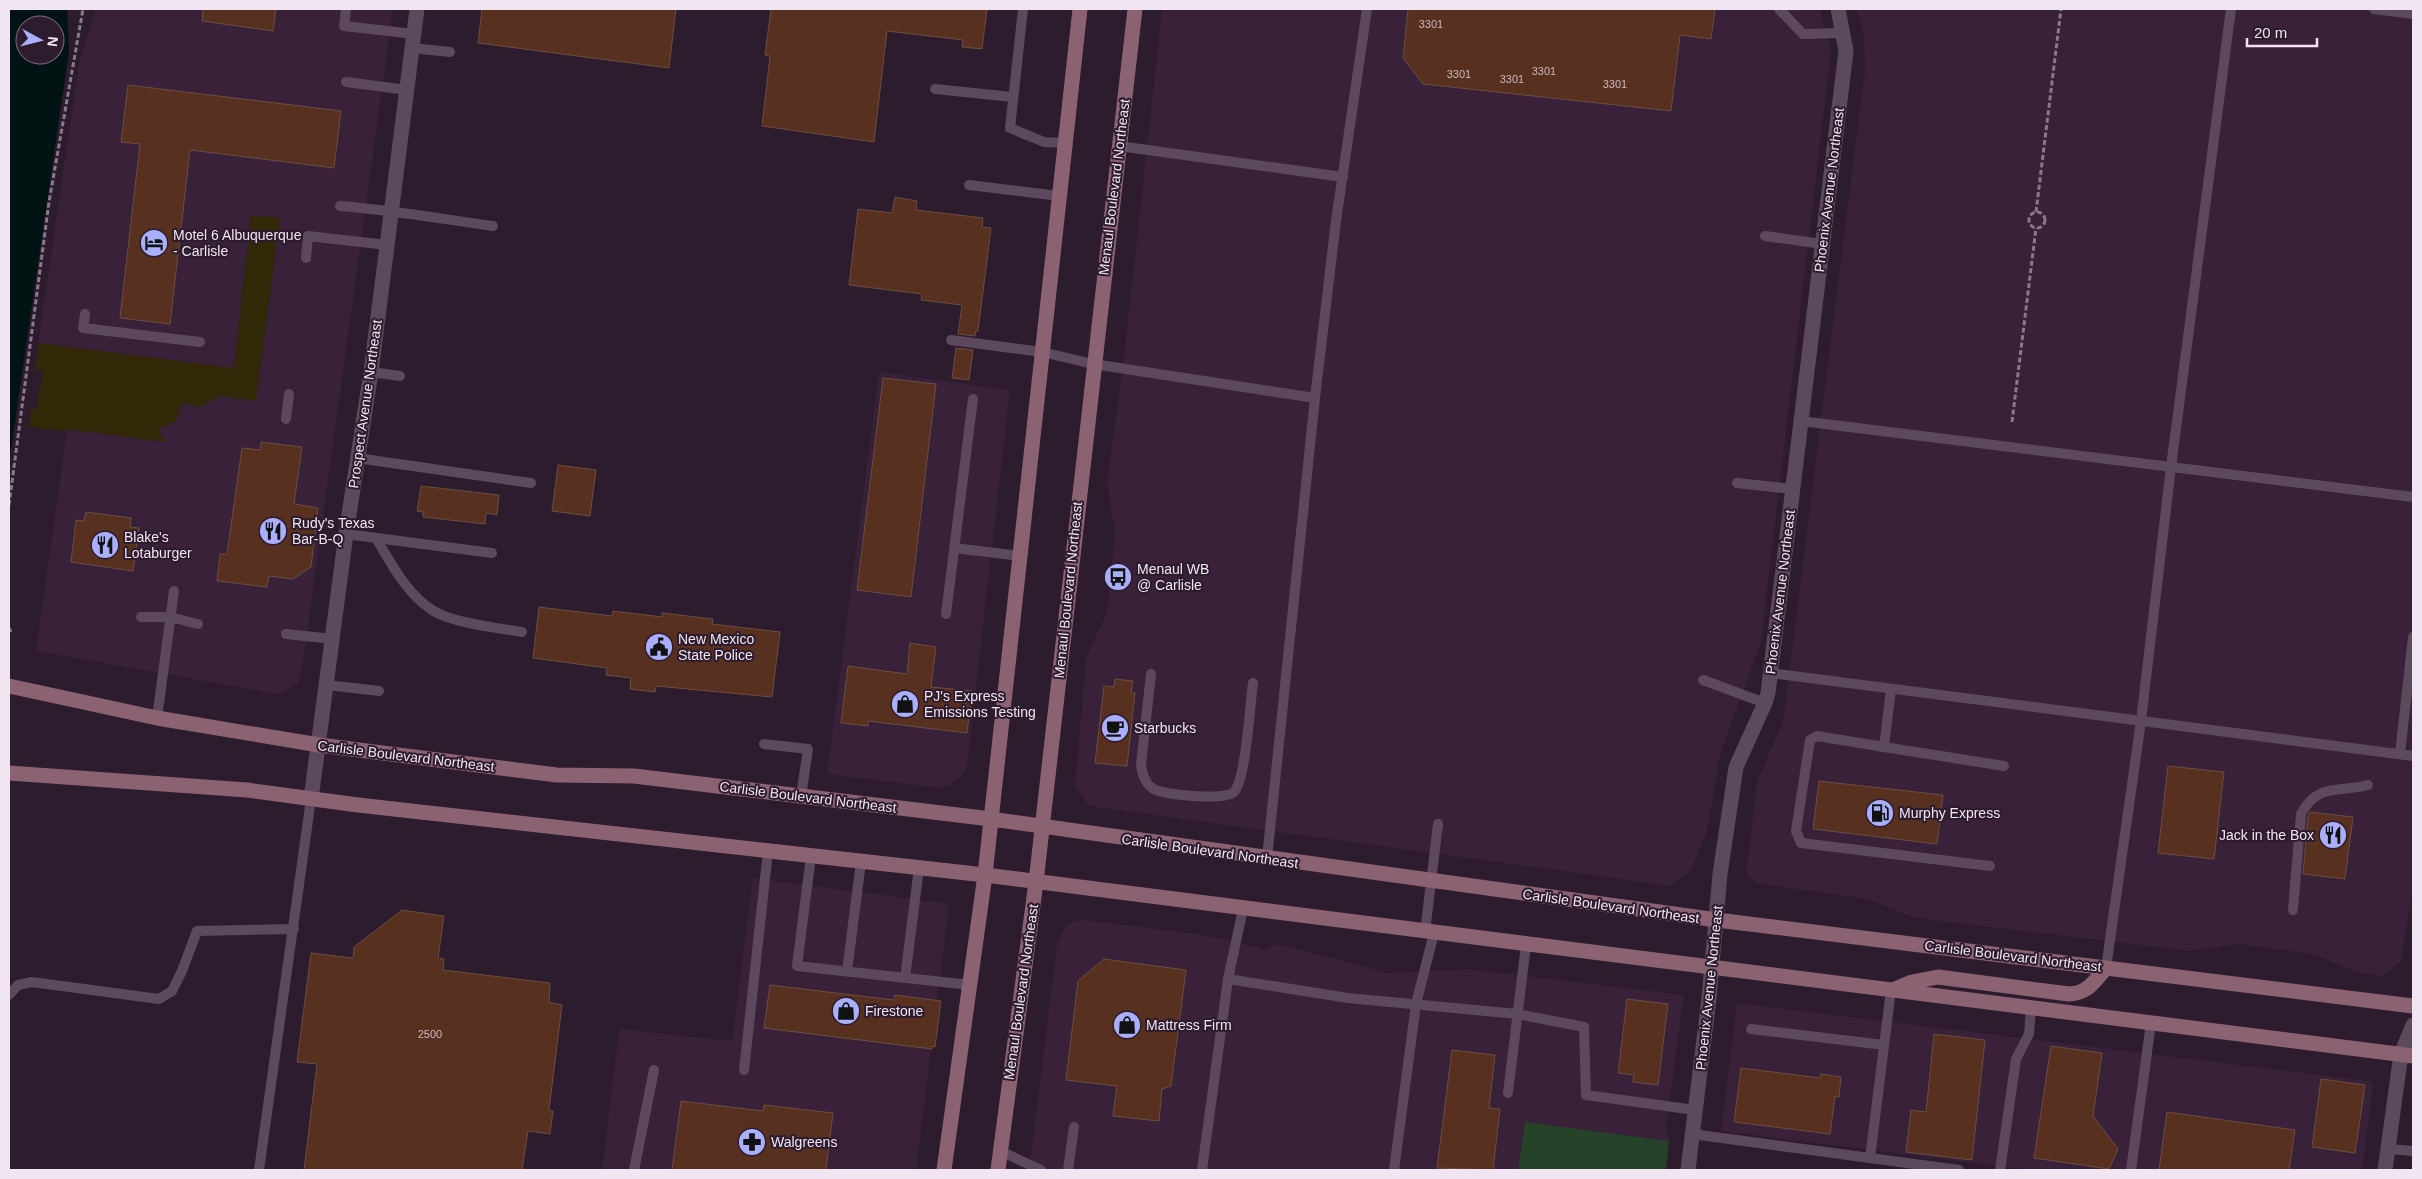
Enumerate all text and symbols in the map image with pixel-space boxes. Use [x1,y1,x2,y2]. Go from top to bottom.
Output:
north arrow [15,15,65,65]
scale bar [2247,15,2317,47]
house number: 3301 [1419,18,1443,30]
text: 20 m [2254,24,2287,41]
text: N [44,36,61,48]
house number: 3301 [1532,65,1556,77]
house number: 3301 [1447,68,1471,80]
house number: 3301 [1500,73,1524,85]
house number: 3301 [1603,78,1627,90]
street label: Menaul Boulevard Northeast [1095,98,1133,276]
street label: Phoenix Avenue Northeast [1811,107,1847,273]
place label: Motel 6 Albuquerque - Carlisle [173,227,302,259]
hotel icon: Motel 6 Albuquerque - Carlisle [139,228,169,258]
street label: Prospect Avenue Northeast [345,319,385,489]
street label: Menaul Boulevard Northeast [1051,501,1085,679]
street label: Phoenix Avenue Northeast [1762,509,1798,675]
place label: Rudy's Texas Bar-B-Q [292,515,375,547]
restaurant icon: Rudy's Texas Bar-B-Q [258,516,288,546]
place label: Blake's Lotaburger [124,529,192,561]
restaurant icon: Blake's Lotaburger [90,530,120,560]
place label: Menaul WB @ Carlisle [1137,561,1209,593]
bus stop icon: Menaul WB @ Carlisle [1103,562,1133,592]
place label: New Mexico State Police [678,631,754,663]
public building icon: New Mexico State Police [644,632,674,662]
place label: PJ's Express Emissions Testing [924,688,1036,720]
shop icon: PJ's Express Emissions Testing [890,689,920,719]
cafe icon: Starbucks [1100,713,1130,743]
place label: Starbucks [1134,720,1196,736]
street label: Carlisle Boulevard Northeast [317,737,496,775]
street label: Carlisle Boulevard Northeast [719,778,898,816]
fuel station icon: Murphy Express [1865,798,1895,828]
place label: Murphy Express [1899,805,2000,821]
restaurant icon: Jack in the Box [2318,820,2348,850]
place label: Jack in the Box [2219,827,2314,843]
street label: Carlisle Boulevard Northeast [1121,831,1299,871]
street label: Carlisle Boulevard Northeast [1522,886,1700,926]
street label: Menaul Boulevard Northeast [1001,903,1041,1081]
street label: Phoenix Avenue Northeast [1692,905,1726,1071]
street label: Carlisle Boulevard Northeast [1924,937,2103,975]
shop icon: Firestone [831,996,861,1026]
place label: Firestone [865,1003,924,1019]
shop icon: Mattress Firm [1112,1010,1142,1040]
place label: Mattress Firm [1146,1017,1232,1033]
house number: 2500 [418,1028,442,1040]
pharmacy icon: Walgreens [737,1127,767,1157]
place label: Walgreens [771,1134,837,1150]

